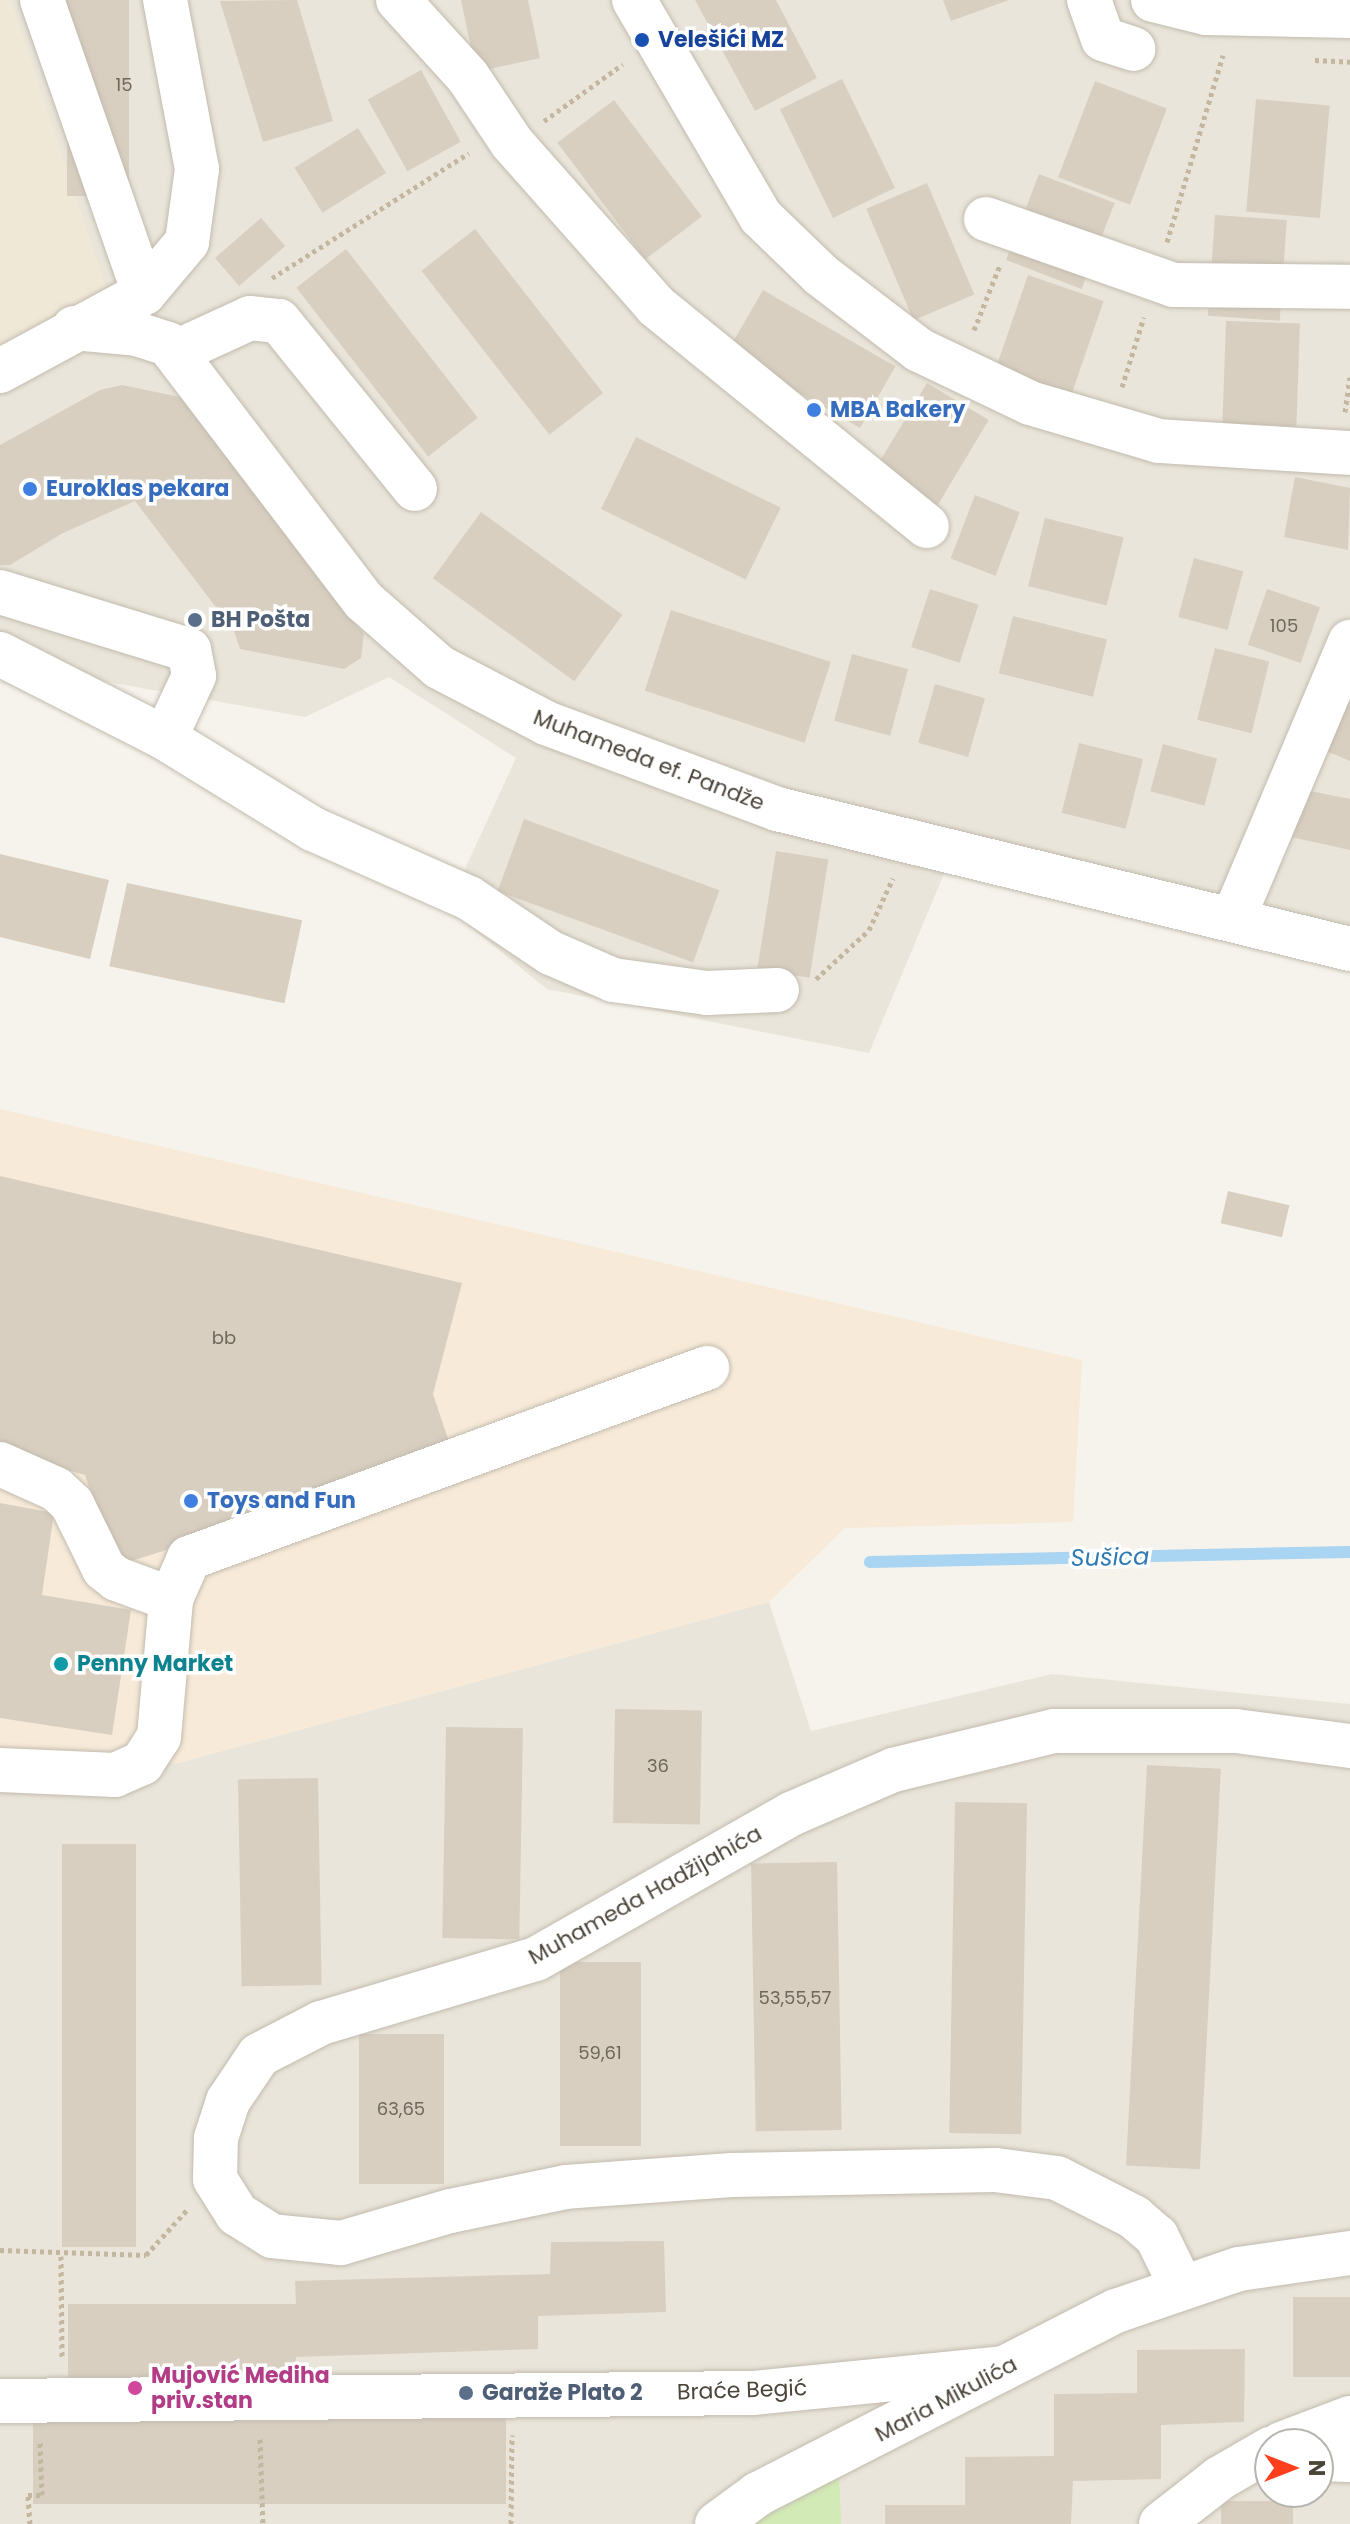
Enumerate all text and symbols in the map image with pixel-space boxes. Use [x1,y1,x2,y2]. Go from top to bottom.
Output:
place label: Velešići MZ [658,27,784,53]
marker: Velešići MZ [633,31,651,49]
house number: 15 [115,74,133,96]
place label: MBA Bakery [830,397,965,423]
marker: MBA Bakery [805,401,823,419]
place label: Euroklas pekara [46,476,230,502]
marker: Euroklas pekara [21,480,39,498]
place label: BH Pošta [211,607,310,633]
marker: BH Pošta [186,611,204,629]
house number: 105 [1270,615,1298,637]
street label: Muhameda ef. Pandže [530,704,768,816]
house number: bb [212,1327,236,1349]
place label: Toys and Fun [207,1488,356,1514]
marker: Toys and Fun [182,1492,200,1510]
water label: Sušica [1070,1542,1150,1572]
place label: Penny Market [77,1651,233,1677]
marker: Penny Market [52,1655,70,1673]
house number: 36 [647,1755,669,1777]
street label: Muhameda Hadžijahića [524,1820,766,1970]
house number: 53,55,57 [759,1987,831,2009]
house number: 59,61 [578,2042,622,2064]
house number: 63,65 [377,2098,425,2120]
street label: Maria Mikulića [870,2350,1022,2448]
place label: Mujović Mediha priv.stan [151,2362,330,2414]
street label: Braće Begić [676,2375,808,2405]
marker: Mujović Mediha priv.stan [126,2379,144,2397]
place label: Garaže Plato 2 [482,2380,643,2406]
marker: Garaže Plato 2 [457,2384,475,2402]
north arrow [1254,2428,1334,2508]
text: N [1301,2460,1332,2476]

